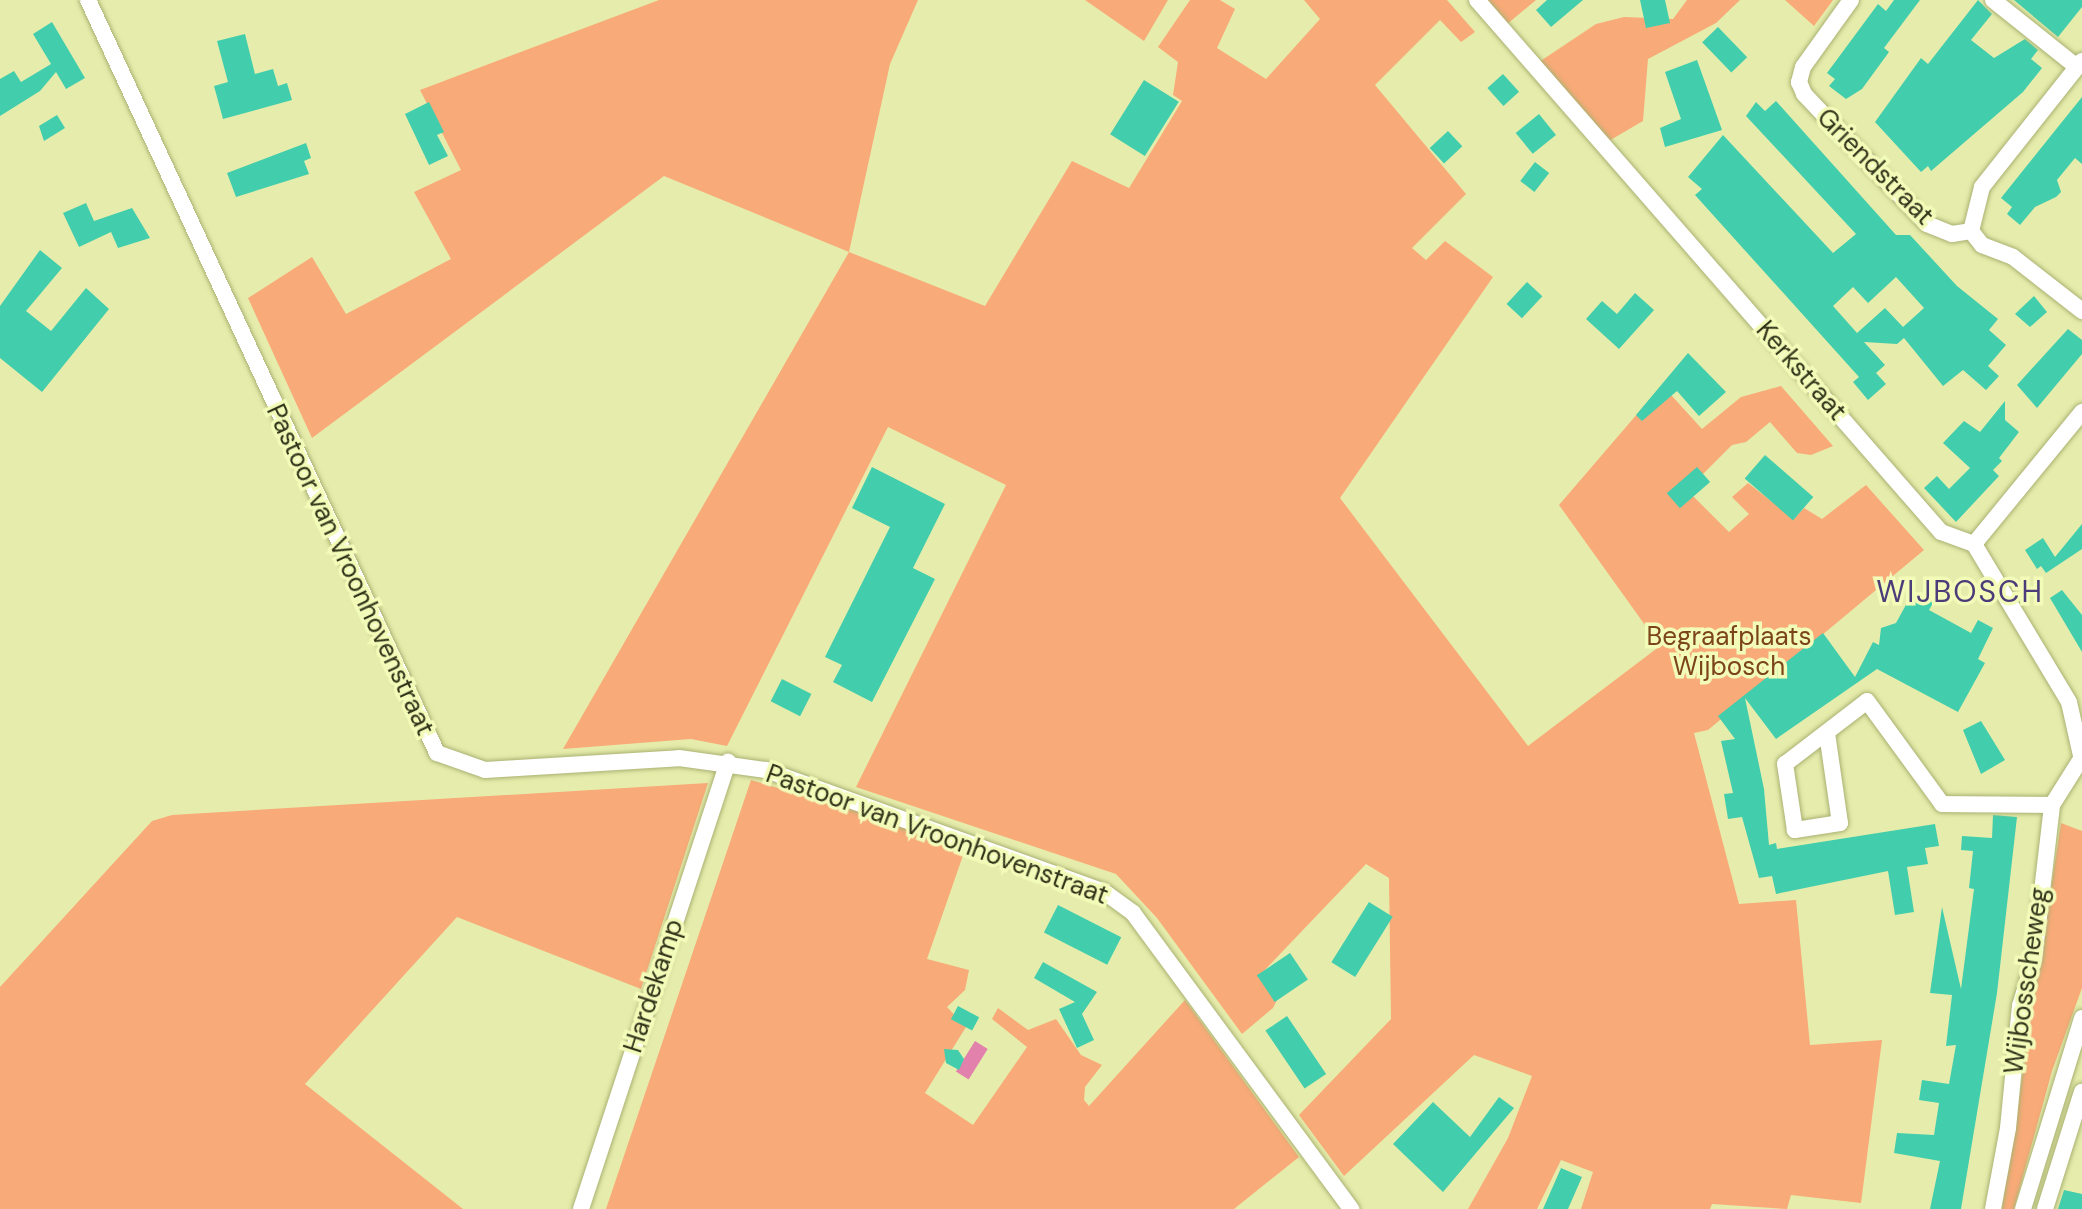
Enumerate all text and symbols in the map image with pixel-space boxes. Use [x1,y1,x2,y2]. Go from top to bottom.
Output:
street label: Griendstraat [1810,102,1940,232]
street label: Kerkstraat [1749,315,1853,427]
street label: Pastoor van Vroonhovenstraat [259,399,441,741]
district label: WIJBOSCH [1876,574,2044,610]
park label: Begraafplaats Wijbosch [1647,621,1811,682]
street label: Pastoor van Vroonhovenstraat [762,758,1112,912]
street label: Wijbosscheweg [1998,886,2056,1076]
street label: Hardekamp [618,915,690,1057]

